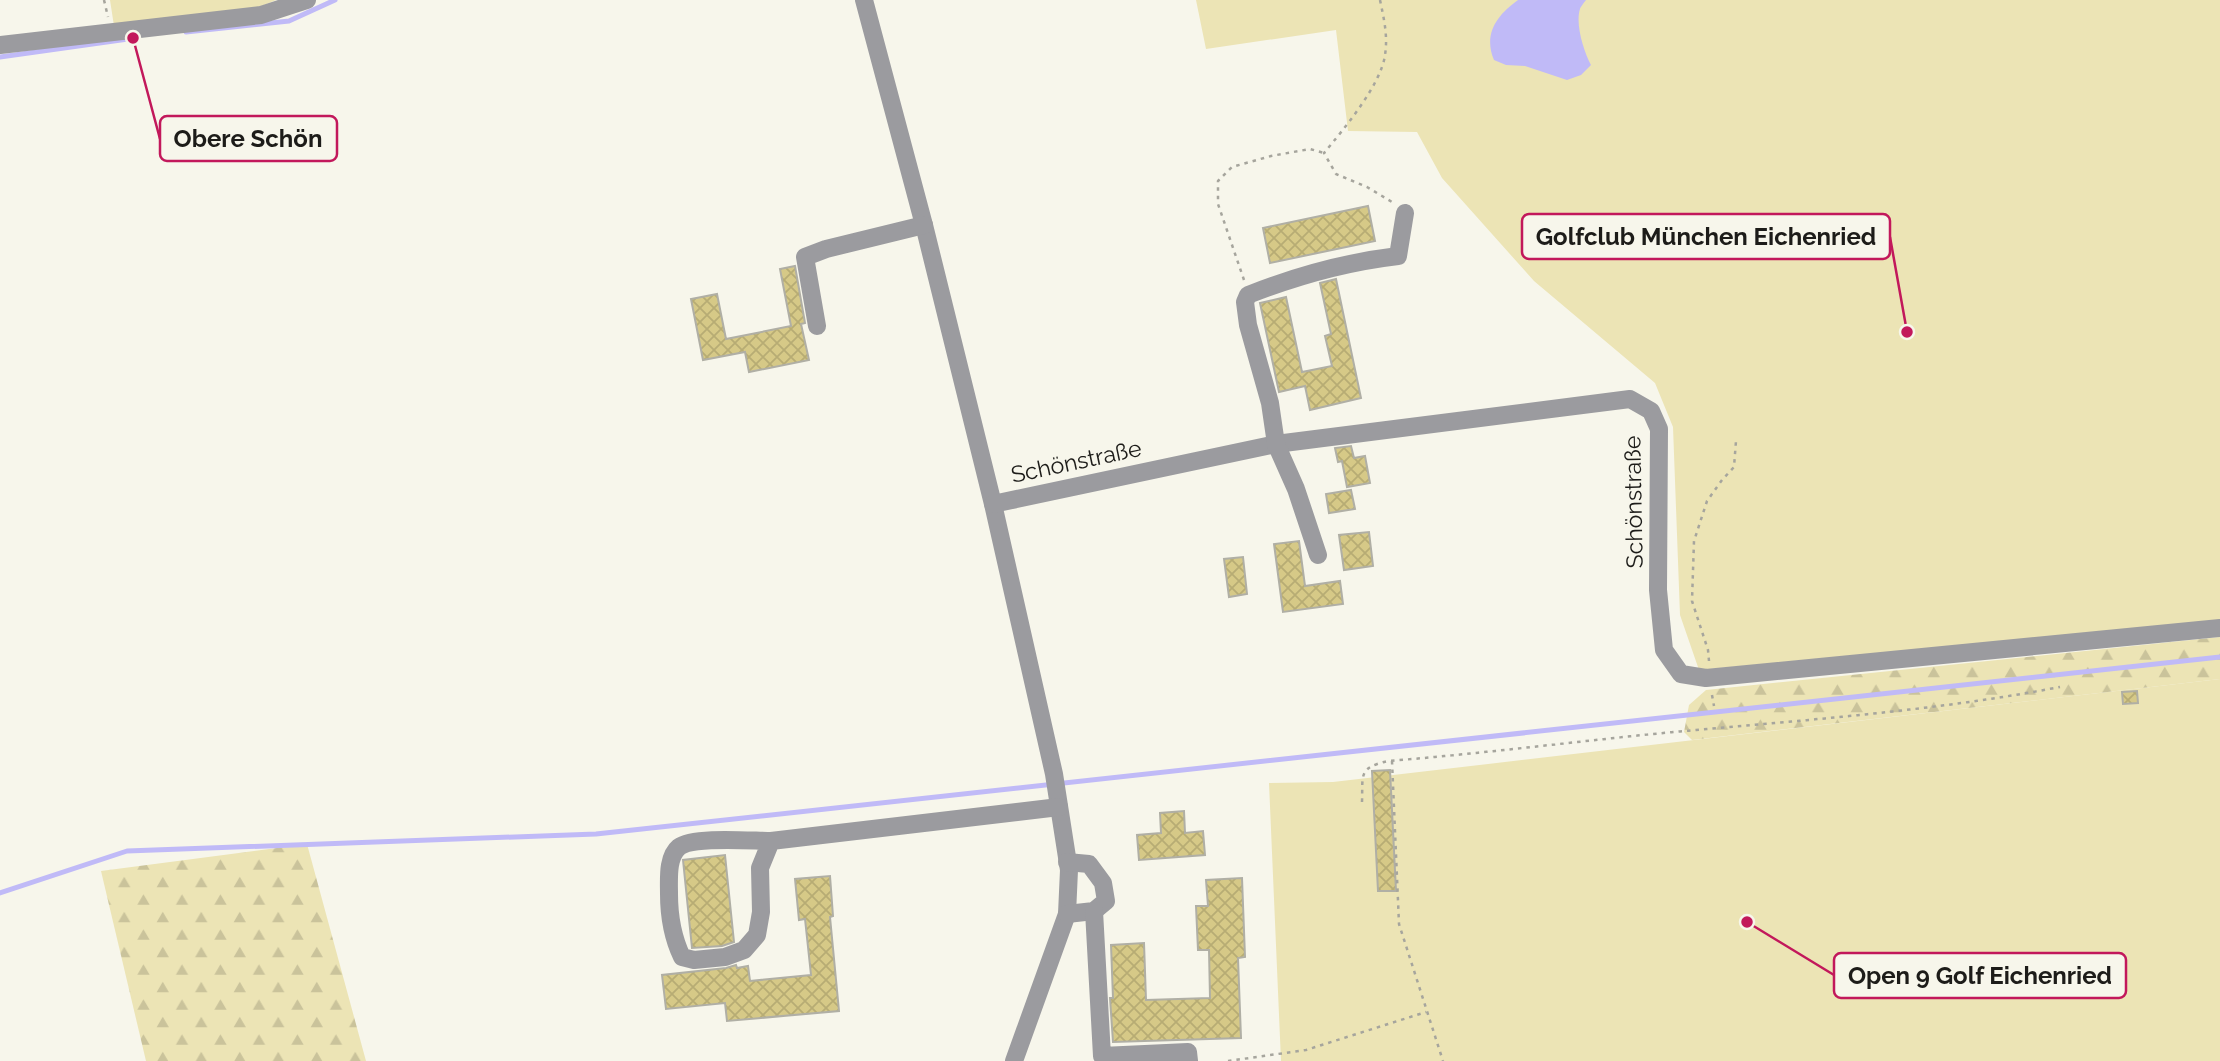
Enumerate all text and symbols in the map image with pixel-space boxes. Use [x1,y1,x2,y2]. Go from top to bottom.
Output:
callout: Obere Schön [160,116,337,161]
text: Obere Schön [174,124,322,153]
callout: Golfclub München Eichenried [1522,214,1890,259]
text: Golfclub München Eichenried [1536,222,1876,251]
street label: Schönstraße [1008,434,1144,488]
street label: Schönstraße [1618,435,1648,569]
callout: Open 9 Golf Eichenried [1834,953,2126,998]
text: Open 9 Golf Eichenried [1848,961,2112,990]

